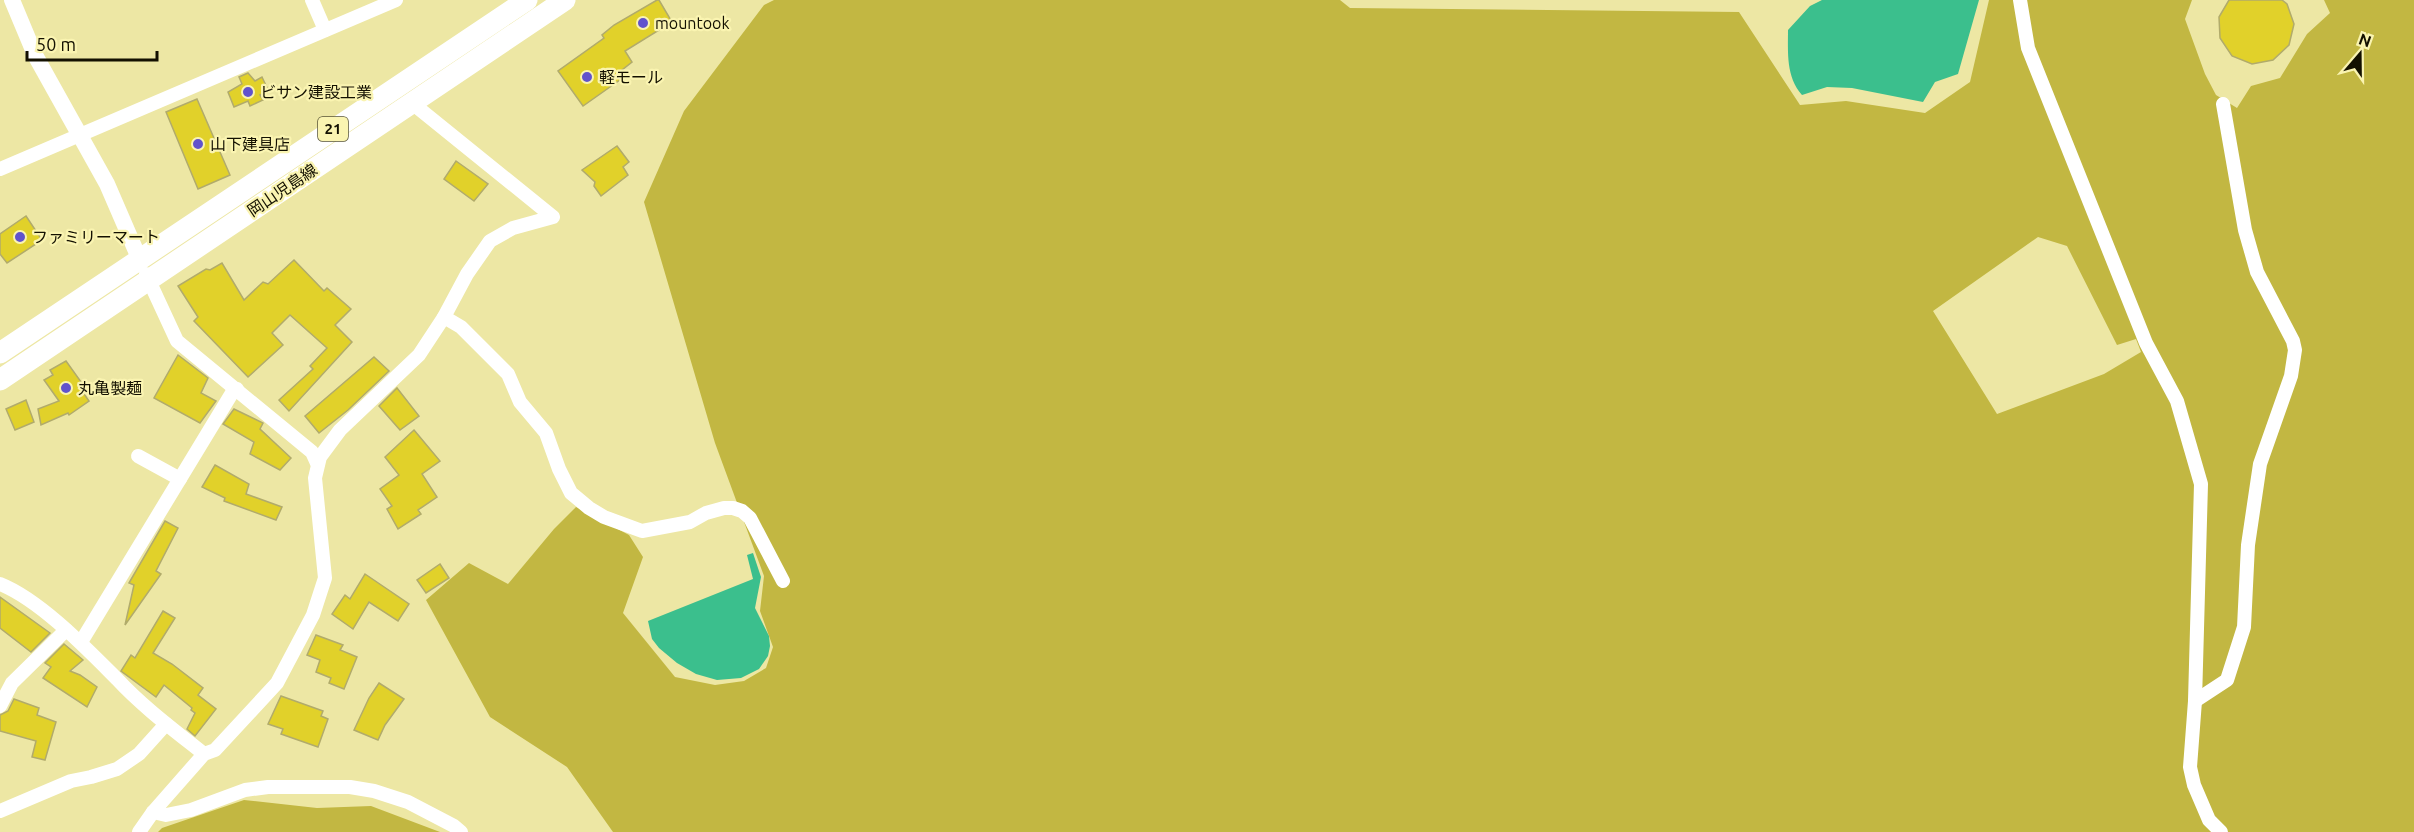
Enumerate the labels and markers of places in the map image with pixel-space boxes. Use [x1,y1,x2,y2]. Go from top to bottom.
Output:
place label: mountook [655,14,730,32]
marker: mountook [636,16,650,30]
place label: 軽モール [599,68,663,86]
marker: 軽モール [580,70,594,84]
place label: ビサン建設工業 [260,83,372,101]
marker: ビサン建設工業 [241,85,255,99]
place label: 山下建具店 [210,135,290,153]
marker: 山下建具店 [191,137,205,151]
place label: ファミリーマート [32,228,160,246]
marker: ファミリーマート [13,230,27,244]
place label: 丸亀製麺 [78,379,142,397]
marker: 丸亀製麺 [59,381,73,395]

